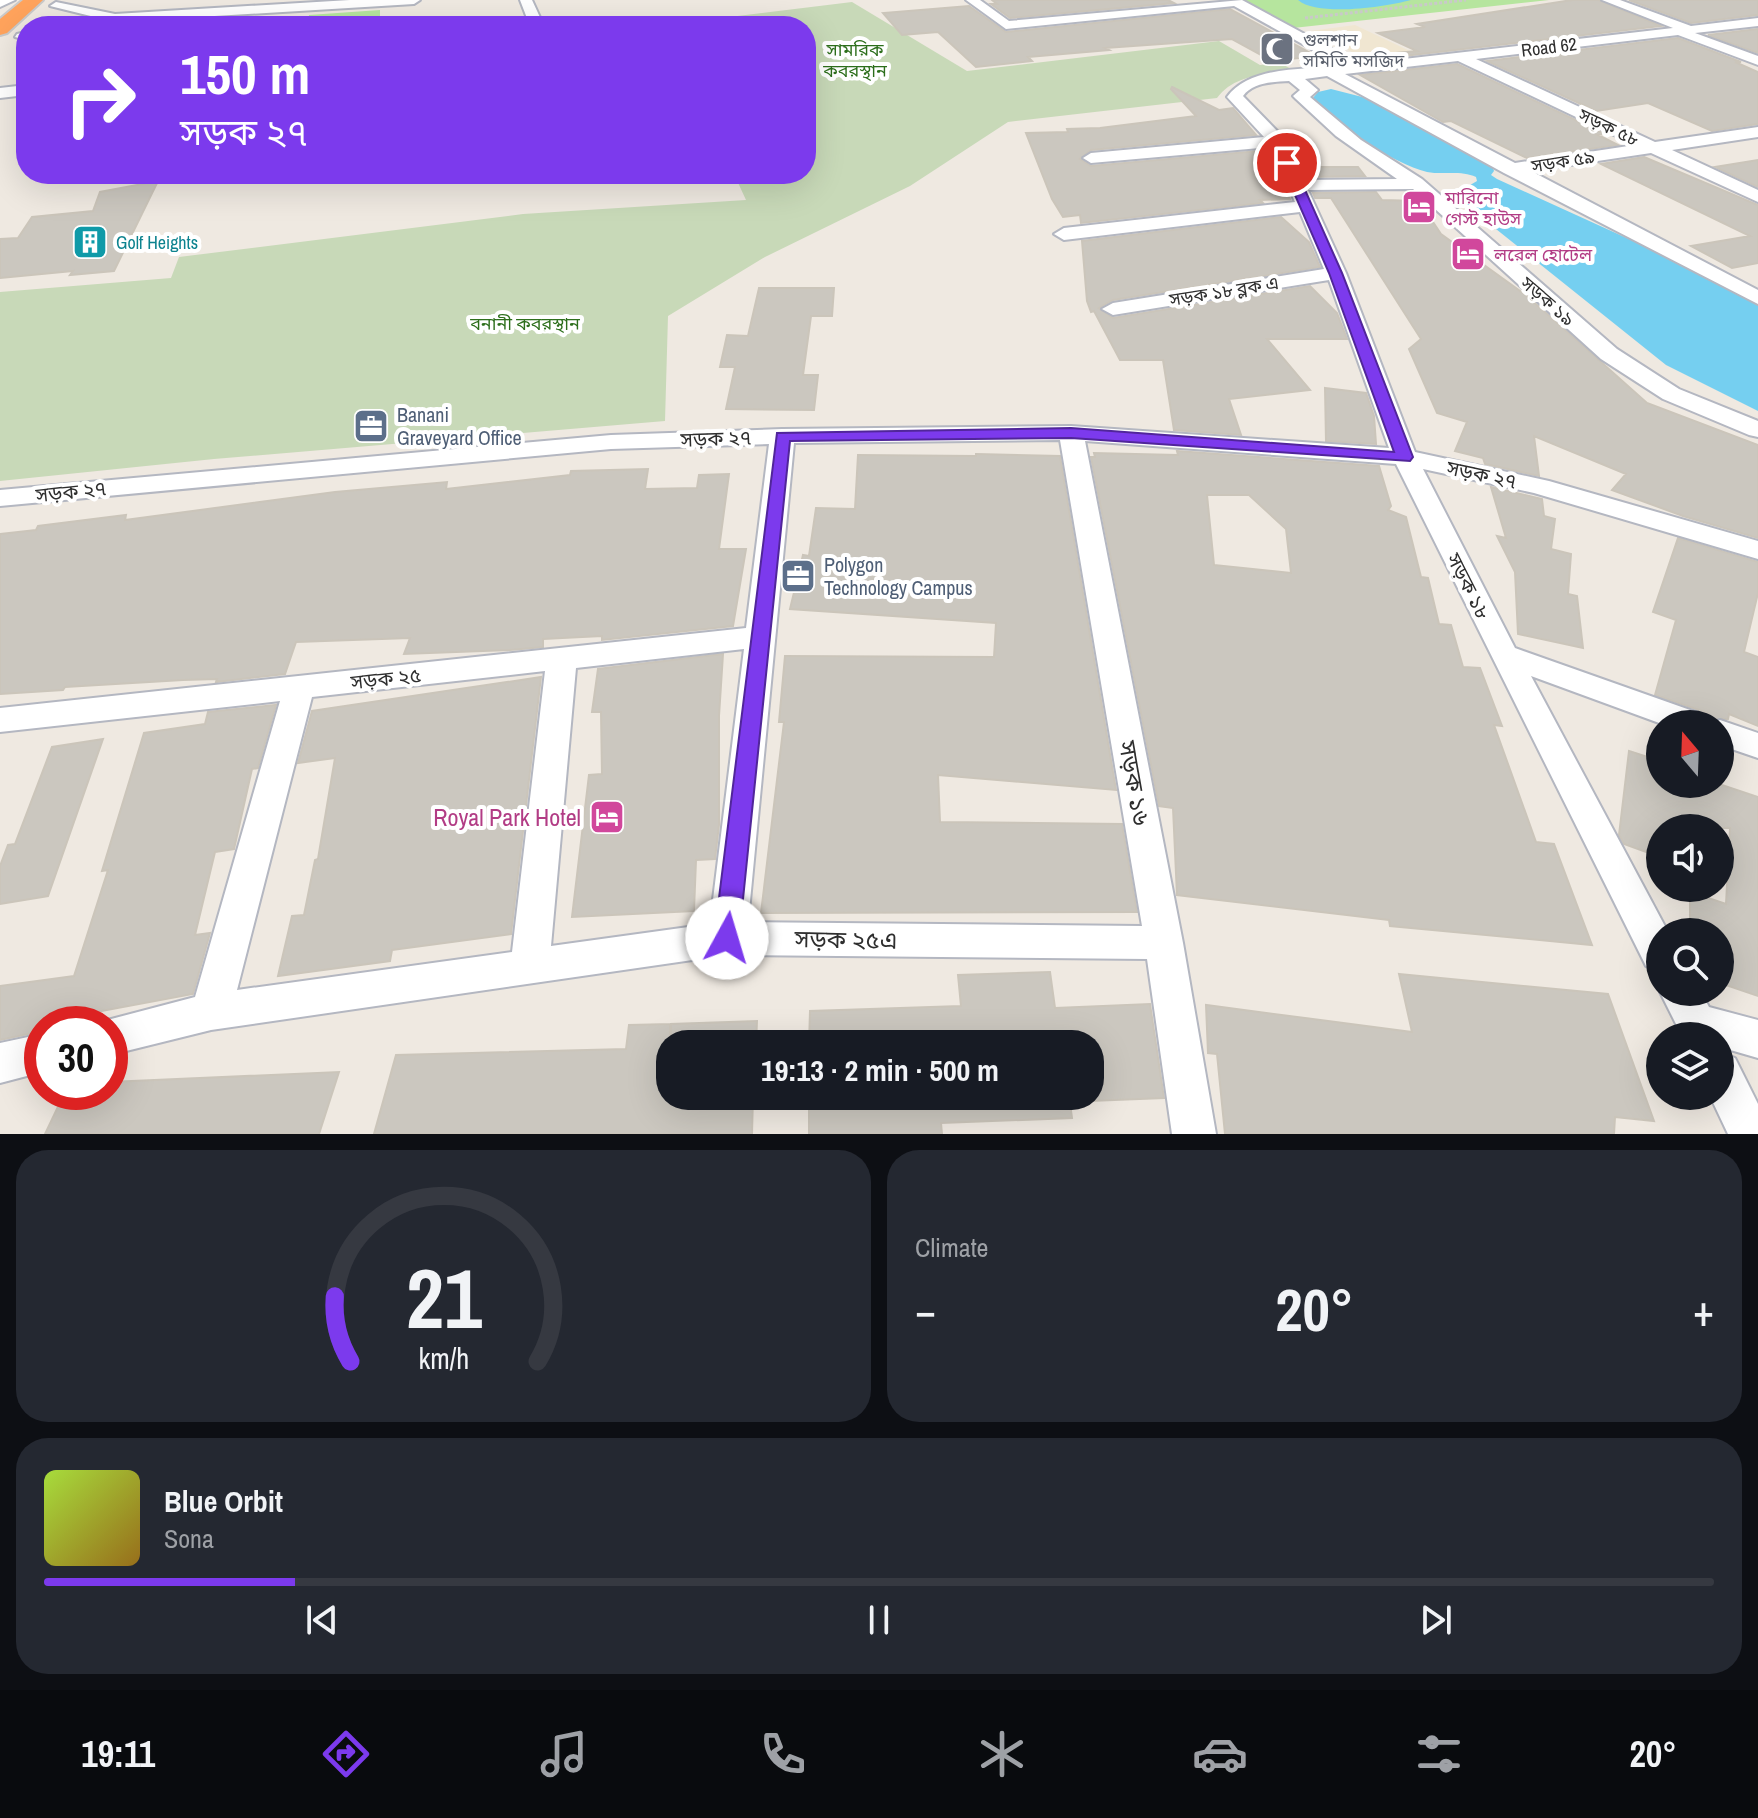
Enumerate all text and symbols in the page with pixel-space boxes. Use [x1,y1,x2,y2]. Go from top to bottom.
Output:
place label: গুলশান সমিতি মসজিদ [1302,27,1405,73]
mosque icon: গুলশান সমিতি মসজিদ [1258,30,1296,68]
street label: Road 62 [1520,31,1578,63]
text: 150 m [180,36,310,111]
park label: সামরিক কবরস্থান [822,37,888,83]
icon: right [48,48,152,152]
street label: সড়ক ৫৮ [1574,102,1644,152]
text: সড়ক ২৭ [180,108,308,156]
pin [1253,129,1321,197]
icon: arrive [1265,141,1309,185]
street label: সড়ক ৫৯ [1528,144,1597,179]
place label: মারিনো গেস্ট হাউস [1444,185,1522,231]
hotel icon: মারিনো গেস্ট হাউস [1400,188,1438,226]
building icon: Golf Heights [71,223,109,261]
place label: Golf Heights [116,230,198,255]
hotel icon: লরেল হোটেল [1449,235,1487,273]
place label: লরেল হোটেল [1493,242,1593,267]
street label: সড়ক ১৮ ব্লক এ [1167,270,1280,312]
street label: সড়ক ১৯ [1515,270,1580,331]
park label: বনানী কবরস্থান [469,311,581,336]
place label: Banani Graveyard Office [397,401,522,451]
office icon: Banani Graveyard Office [352,407,390,445]
street label: সড়ক ২৭ [679,423,752,453]
street label: সড়ক ২৭ [1443,453,1520,495]
street label: সড়ক ২৭ [33,474,108,508]
street label: সড়ক ১৮ [1440,547,1497,624]
place label: Polygon Technology Campus [824,551,973,601]
office icon: Polygon Technology Campus [779,557,817,595]
street label: সড়ক ২৫ [348,661,423,695]
north arrow [1646,710,1734,798]
map controls [1646,710,1734,1110]
street label: সড়ক ১৬ [1112,737,1158,828]
hotel icon: Royal Park Hotel [588,798,626,836]
place label: Royal Park Hotel [433,801,581,833]
button: sound [1646,814,1734,902]
position arrow [685,896,769,980]
button: search [1646,918,1734,1006]
street label: সড়ক ২৫এ [793,922,898,956]
speed limit sign: 30 [24,1006,128,1110]
button: layers [1646,1022,1734,1110]
text: 19:13 · 2 min · 500 m [761,1050,999,1090]
text: Climate [915,1230,988,1265]
text: 21 [406,1242,481,1354]
text: 20° [1275,1269,1354,1350]
text: − [915,1280,936,1340]
text: + [1693,1280,1714,1340]
text: km/h [418,1339,469,1378]
text: Blue Orbit [164,1481,283,1521]
text: Sona [164,1521,214,1556]
icon: previous [300,1598,344,1642]
icon: pause [857,1598,901,1642]
icon: next [1414,1598,1458,1642]
icon: directions [318,1726,374,1782]
icon: music [536,1726,592,1782]
icon: phone [755,1726,811,1782]
icon: climate [974,1726,1030,1782]
icon: car [1192,1726,1248,1782]
icon: filters [1411,1726,1467,1782]
text: 19:11 [81,1730,155,1778]
text: 20° [1629,1730,1677,1778]

